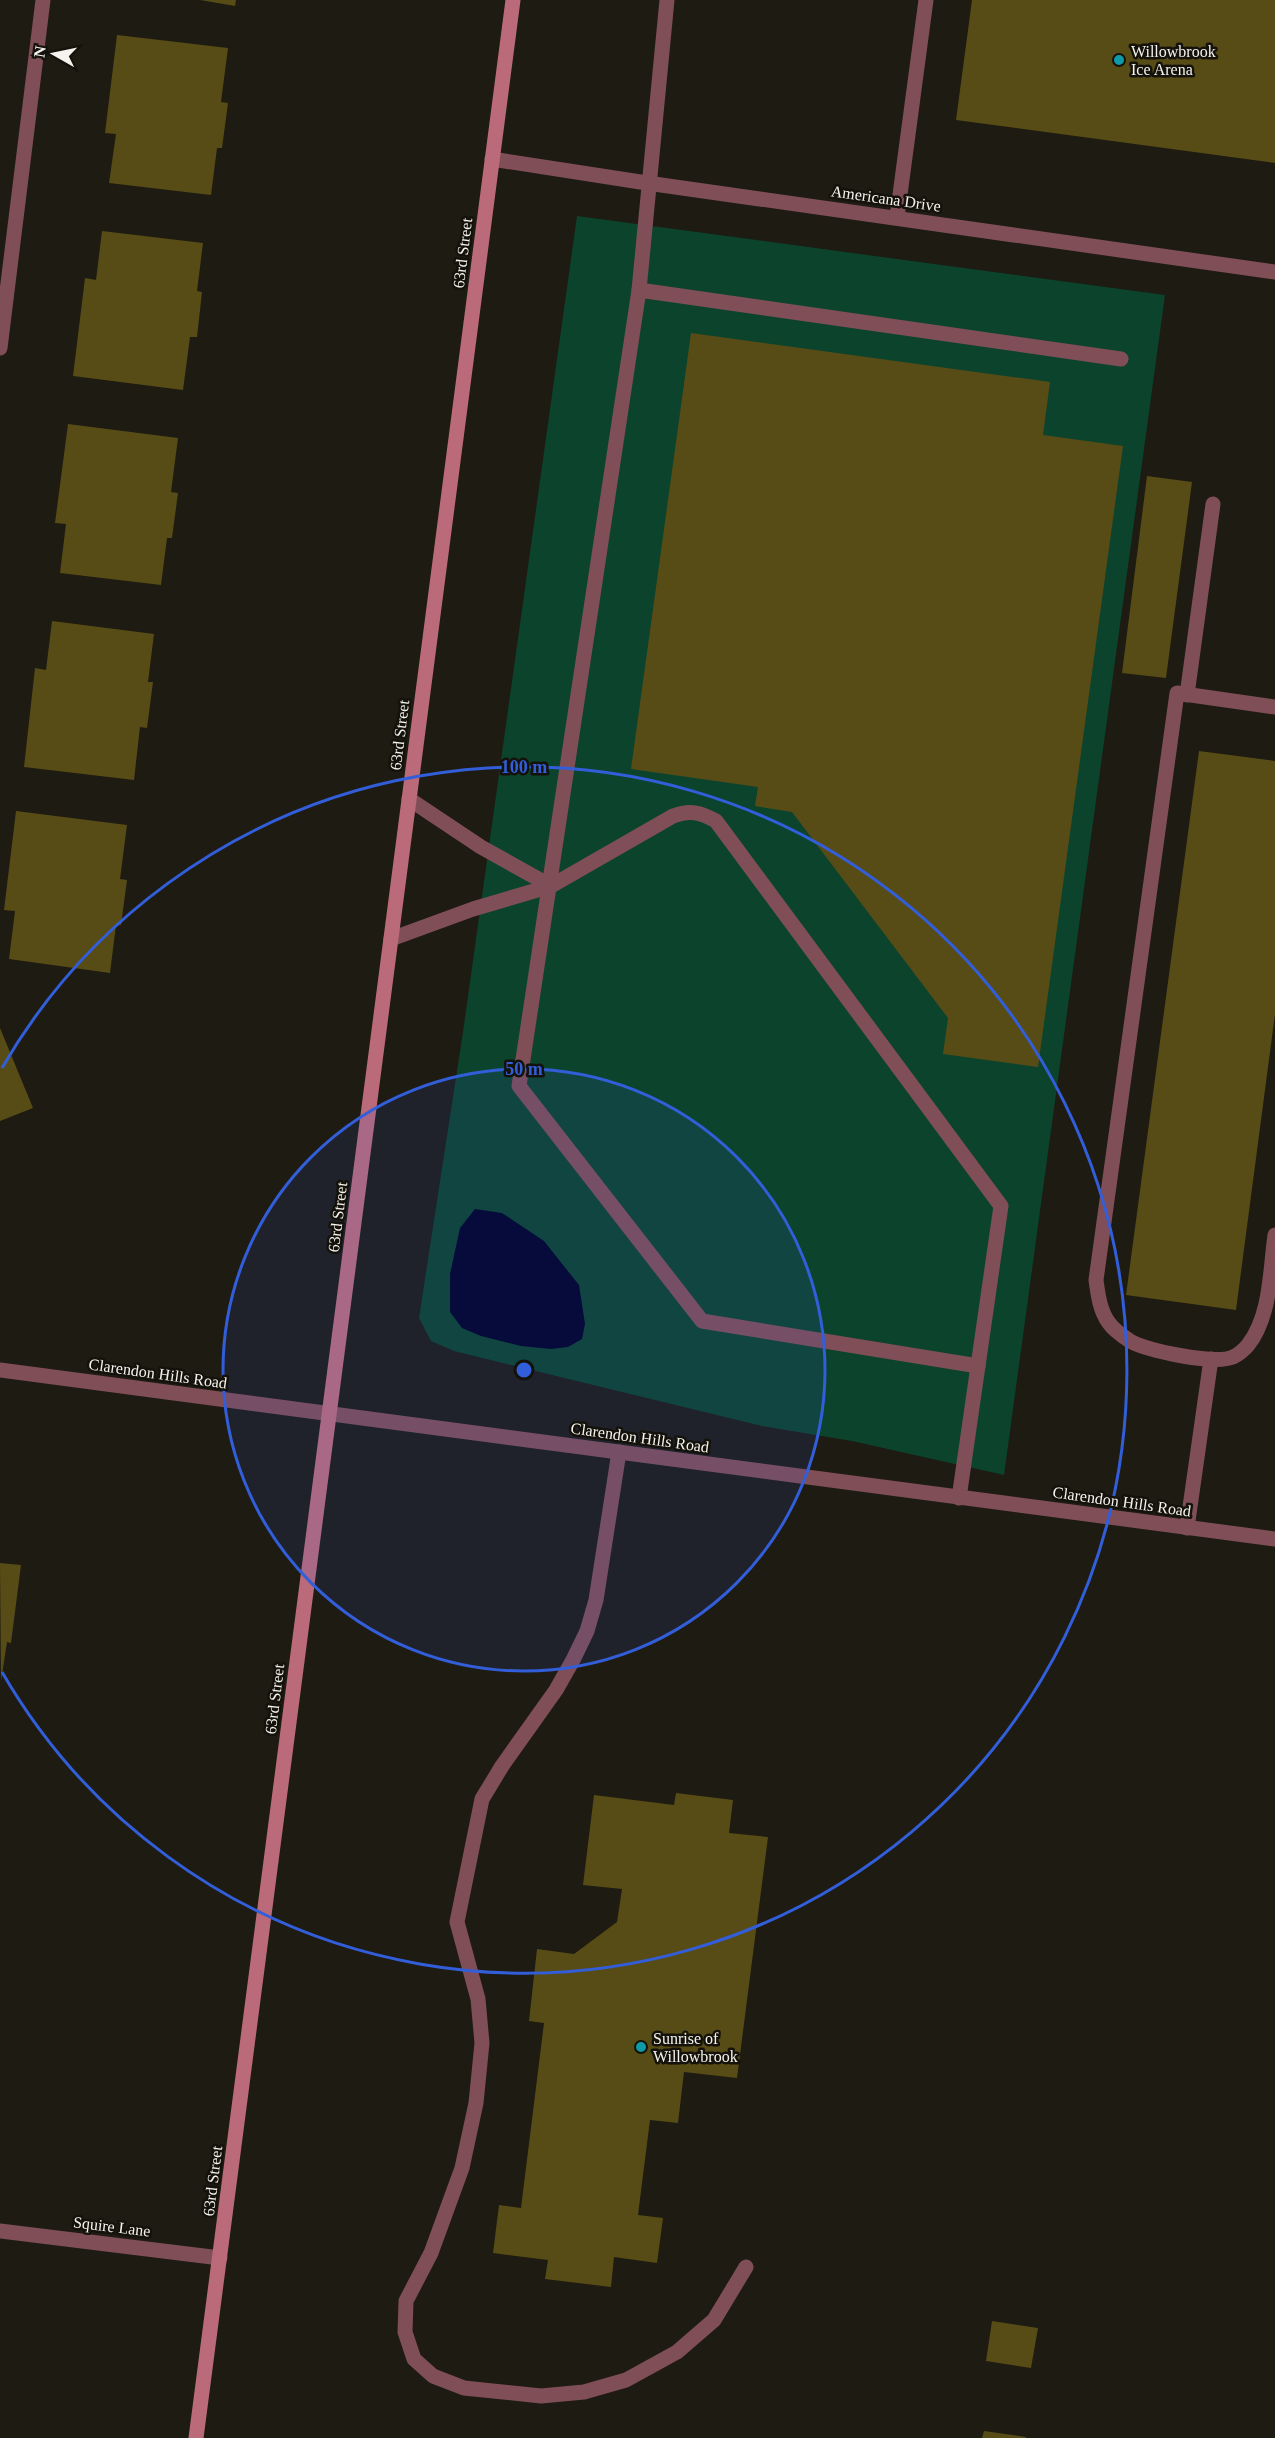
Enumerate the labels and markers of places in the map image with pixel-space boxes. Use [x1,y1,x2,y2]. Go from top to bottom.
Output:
place label: Willowbrook Ice Arena [1131,43,1216,78]
marker: Willowbrook Ice Arena [1112,53,1126,67]
centre of rings [514,1360,534,1380]
place label: Sunrise of Willowbrook [653,2030,738,2065]
marker: Sunrise of Willowbrook [634,2040,648,2054]

